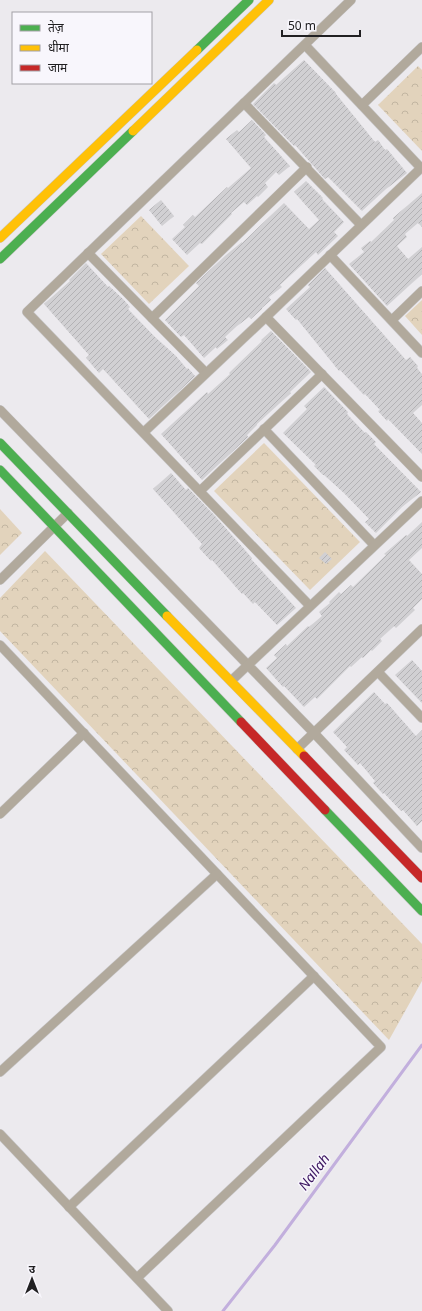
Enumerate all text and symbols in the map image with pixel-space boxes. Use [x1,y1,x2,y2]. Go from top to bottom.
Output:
legend [12,12,152,84]
scale bar [282,12,360,38]
text: 50 m [288,17,316,34]
text: तेज़ [48,19,65,36]
text: धीमा [48,39,70,56]
text: जाम [48,59,68,76]
water label: Nallah [294,1150,334,1194]
north arrow [12,1259,52,1299]
text: उ [29,1261,36,1276]

